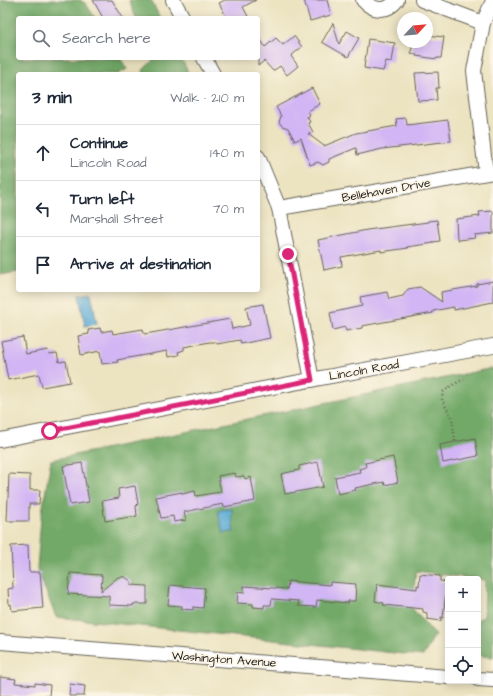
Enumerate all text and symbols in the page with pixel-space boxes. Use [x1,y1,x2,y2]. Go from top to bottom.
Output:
north arrow [397,12,433,48]
search box [16,16,260,60]
icon: search [30,27,52,49]
text: Search here [62,28,151,49]
text: 3 min [32,86,72,110]
text: Walk · 210 m [170,89,244,107]
text: Continue [70,133,128,154]
icon: ahead [32,142,54,164]
text: 140 m [210,144,244,162]
text: Lincoln Road [70,154,147,172]
street label: Bellehaven Drive [340,174,432,207]
text: Turn left [70,189,134,210]
icon: left [32,198,54,220]
text: 70 m [212,200,244,218]
text: Marshall Street [70,210,164,228]
route end [279,245,297,263]
icon: arrive [32,254,54,276]
text: Arrive at destination [70,254,211,275]
street label: Lincoln Road [328,356,400,385]
route start [41,422,59,440]
map controls [445,576,481,684]
button: + [445,576,481,612]
button: − [445,612,481,648]
street label: Washington Avenue [171,647,277,673]
button: locate [445,648,481,684]

